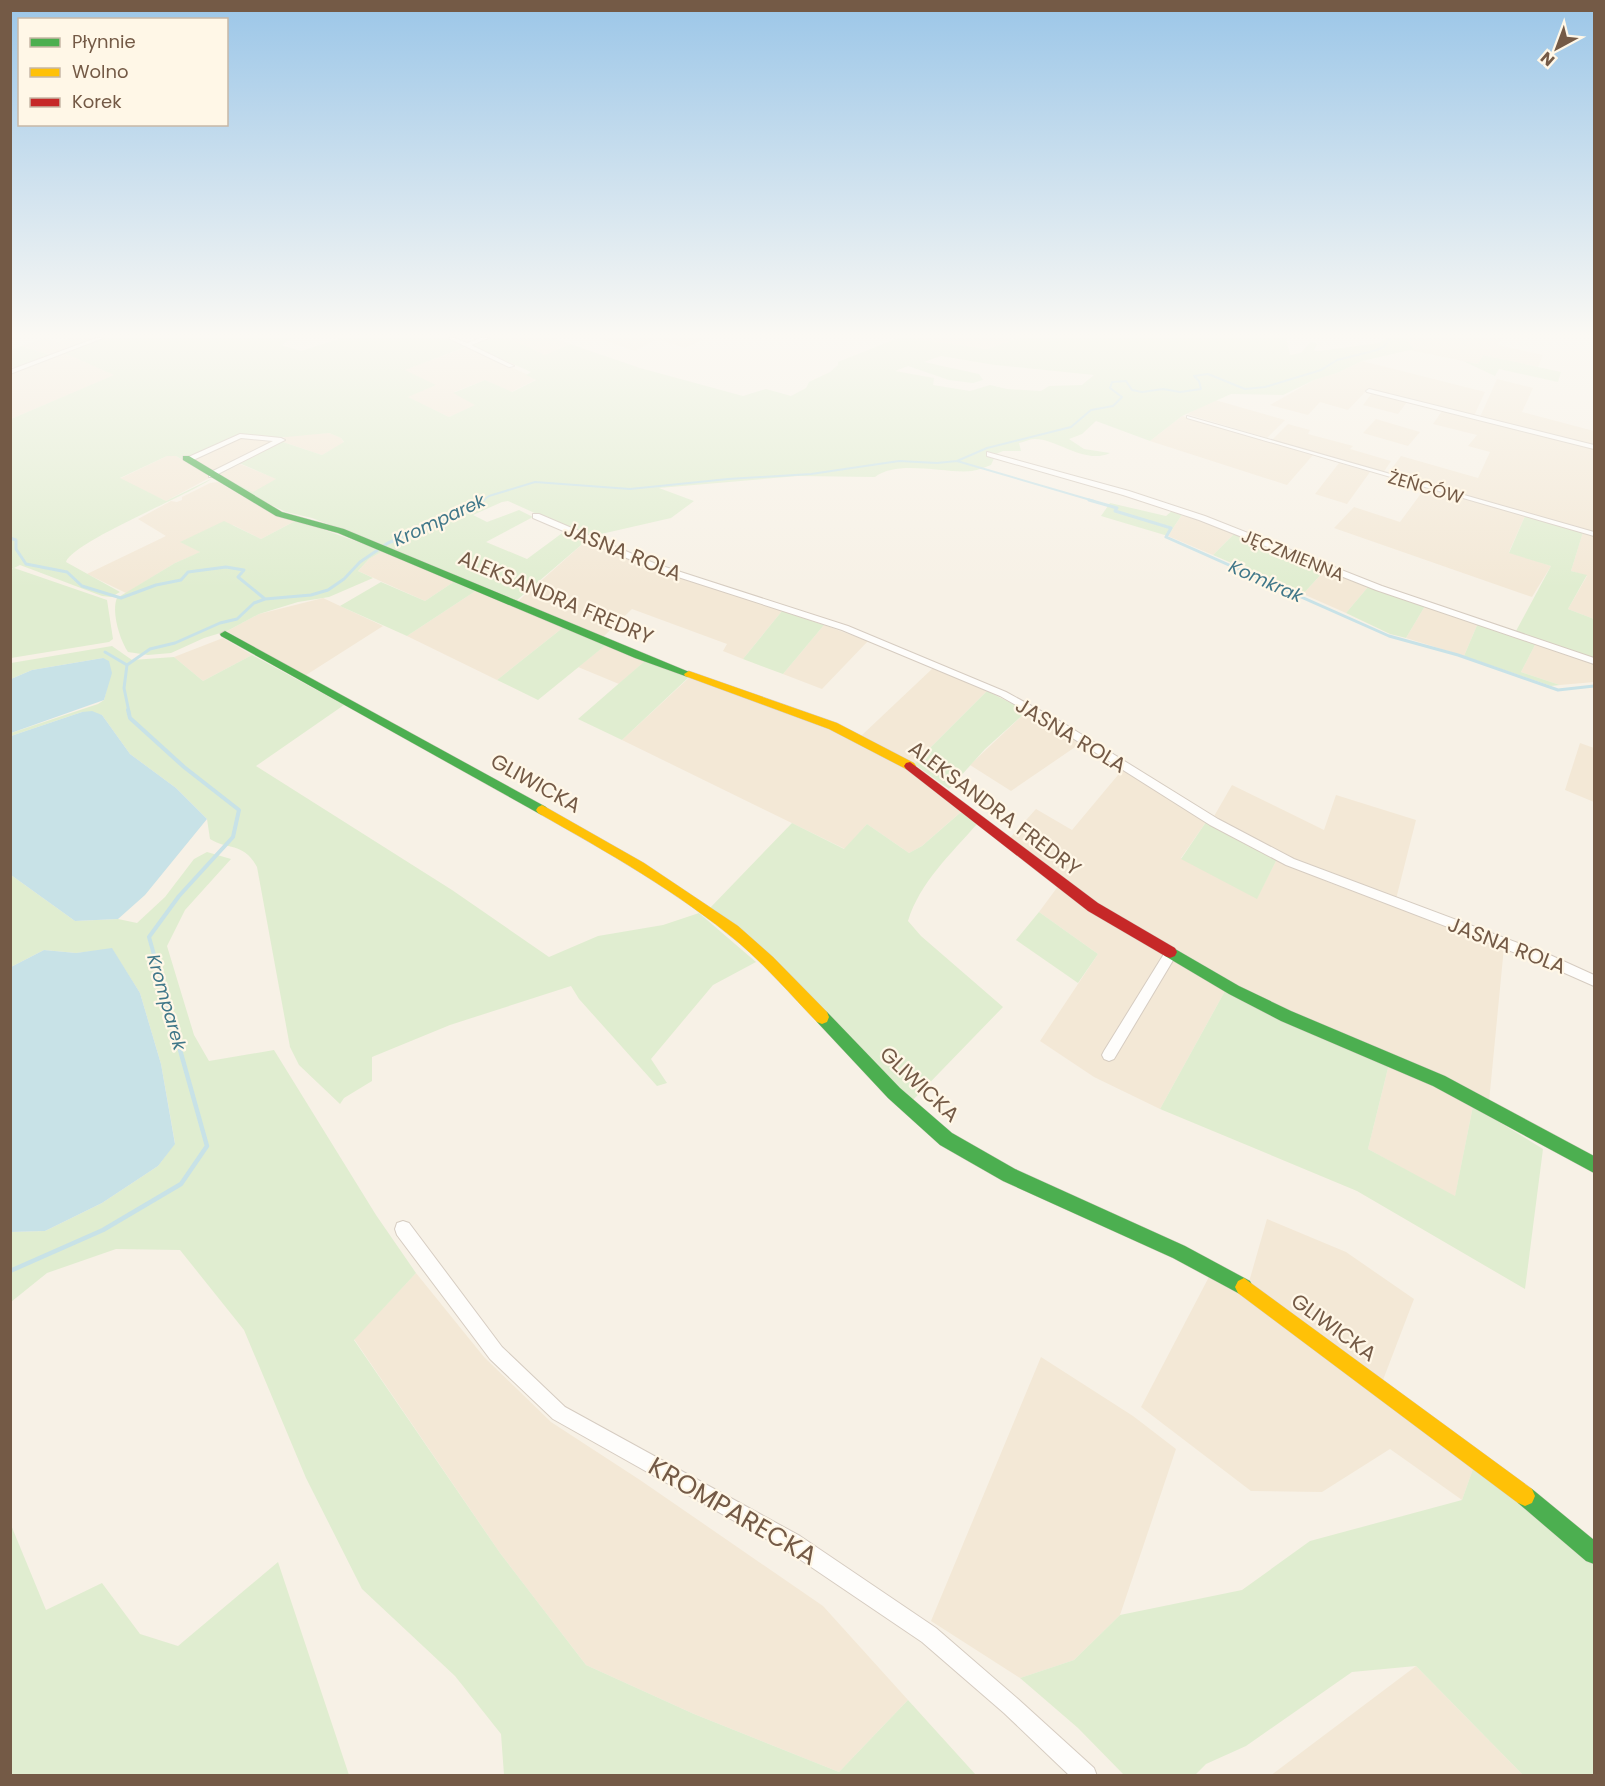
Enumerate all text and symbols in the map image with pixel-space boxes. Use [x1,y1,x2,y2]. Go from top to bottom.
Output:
legend [18,18,228,126]
north arrow [1527,18,1587,78]
text: Płynnie [72,29,136,54]
text: N [1535,46,1560,72]
text: Wolno [72,59,129,84]
text: Korek [72,89,122,114]
street label: ŻEŃCÓW [1385,464,1467,510]
water label: Kromparek [389,487,490,552]
street label: JASNA ROLA [560,514,686,588]
street label: JĘCZMIENNA [1238,523,1348,587]
street label: ALEKSANDRA FREDRY [454,543,658,651]
water label: Komkrak [1225,554,1307,609]
street label: JASNA ROLA [1010,690,1132,780]
street label: ALEKSANDRA FREDRY [903,733,1087,883]
street label: GLIWICKA [486,746,586,820]
street label: JASNA ROLA [1444,909,1570,981]
water label: Kromparek [141,951,193,1054]
street label: GLIWICKA [874,1040,966,1128]
street label: GLIWICKA [1285,1286,1383,1368]
street label: KROMPARECKA [642,1448,824,1574]

